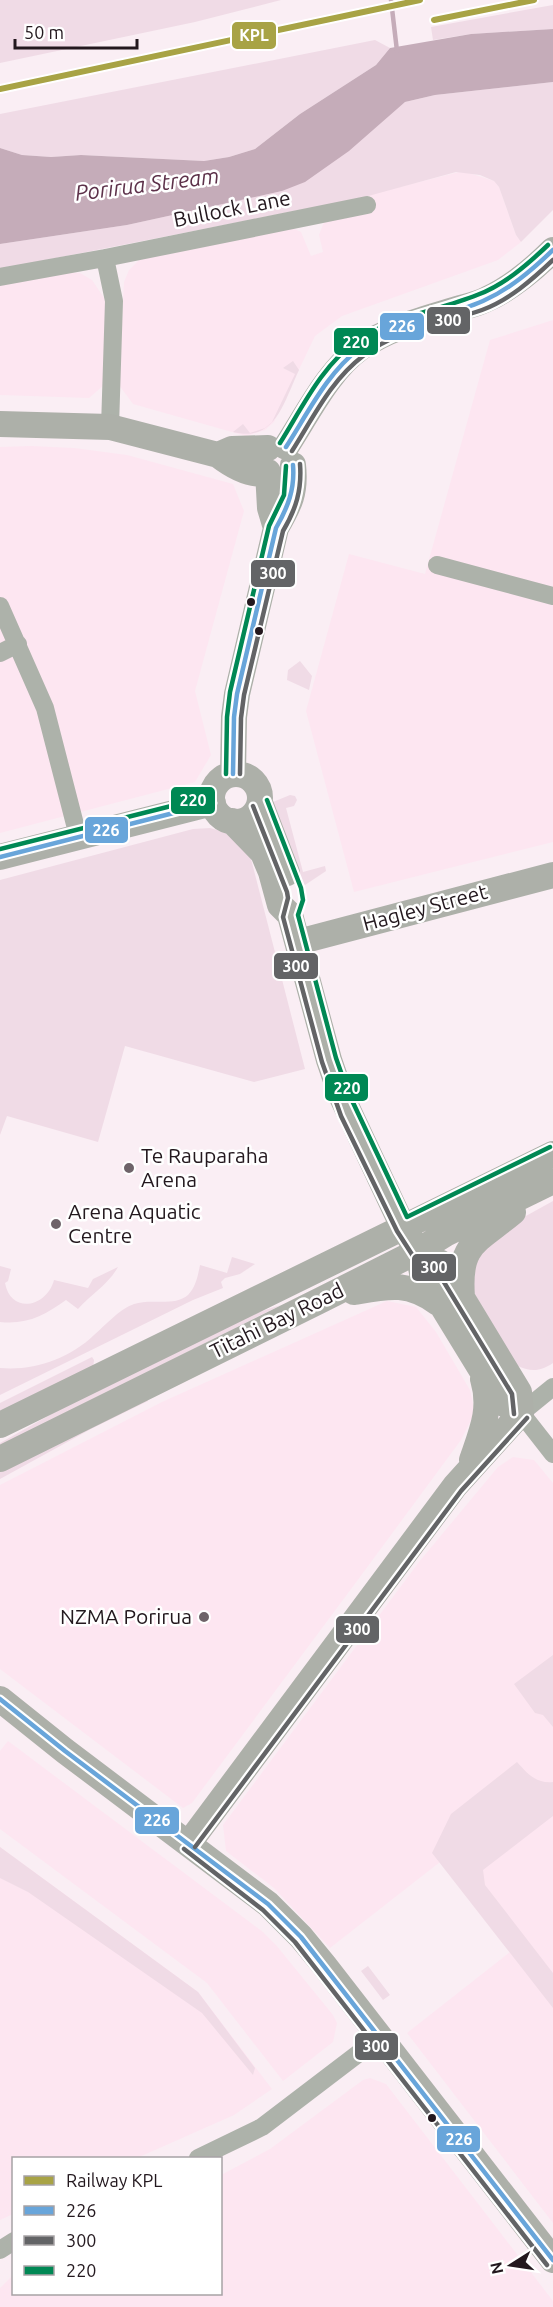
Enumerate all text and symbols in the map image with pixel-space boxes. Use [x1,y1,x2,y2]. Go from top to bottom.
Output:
scale bar [15,12,136,50]
line badge: KPL [231,21,277,50]
text: 50 m [24,22,64,42]
text: KPL [239,26,269,44]
water label: Porirua Stream [73,162,221,205]
street label: Bullock Lane [171,185,292,231]
line badge: 300 [426,306,471,335]
text: 300 [434,311,462,329]
line badge: 226 [379,312,425,341]
text: 226 [388,317,416,335]
line badge: 220 [333,327,379,356]
text: 220 [342,333,370,351]
line badge: 300 [250,559,296,588]
text: 300 [259,564,287,582]
unlabelled marker [245,596,257,608]
unlabelled marker [253,625,265,637]
line badge: 220 [170,786,216,815]
text: 220 [179,791,207,809]
line badge: 226 [84,816,129,844]
text: 226 [92,821,120,839]
street label: Hagley Street [360,879,490,935]
line badge: 300 [273,952,319,980]
text: 300 [282,957,310,975]
line badge: 220 [324,1073,369,1102]
text: 220 [333,1079,361,1097]
place label: Te Rauparaha Arena [141,1143,269,1191]
marker: Te Rauparaha Arena [122,1161,136,1175]
place label: Arena Aquatic Centre [68,1199,201,1247]
marker: Arena Aquatic Centre [49,1217,63,1231]
line badge: 300 [411,1253,457,1282]
text: 300 [420,1258,448,1276]
street label: Titahi Bay Road [206,1277,347,1363]
place label: NZMA Porirua [60,1604,192,1628]
marker: NZMA Porirua [197,1610,211,1624]
line badge: 300 [335,1615,380,1644]
text: 300 [343,1620,371,1638]
line badge: 226 [134,1806,180,1835]
text: 226 [143,1811,171,1829]
line badge: 300 [354,2032,399,2061]
text: 300 [362,2037,390,2055]
unlabelled marker [426,2112,438,2124]
line badge: 226 [436,2125,481,2153]
text: 226 [445,2130,473,2148]
legend [12,2157,222,2295]
text: Railway KPL [66,2170,162,2190]
text: 226 [66,2200,96,2220]
text: 300 [66,2230,96,2250]
north arrow [481,2235,541,2295]
text: 220 [66,2260,96,2280]
text: N [486,2260,506,2276]

